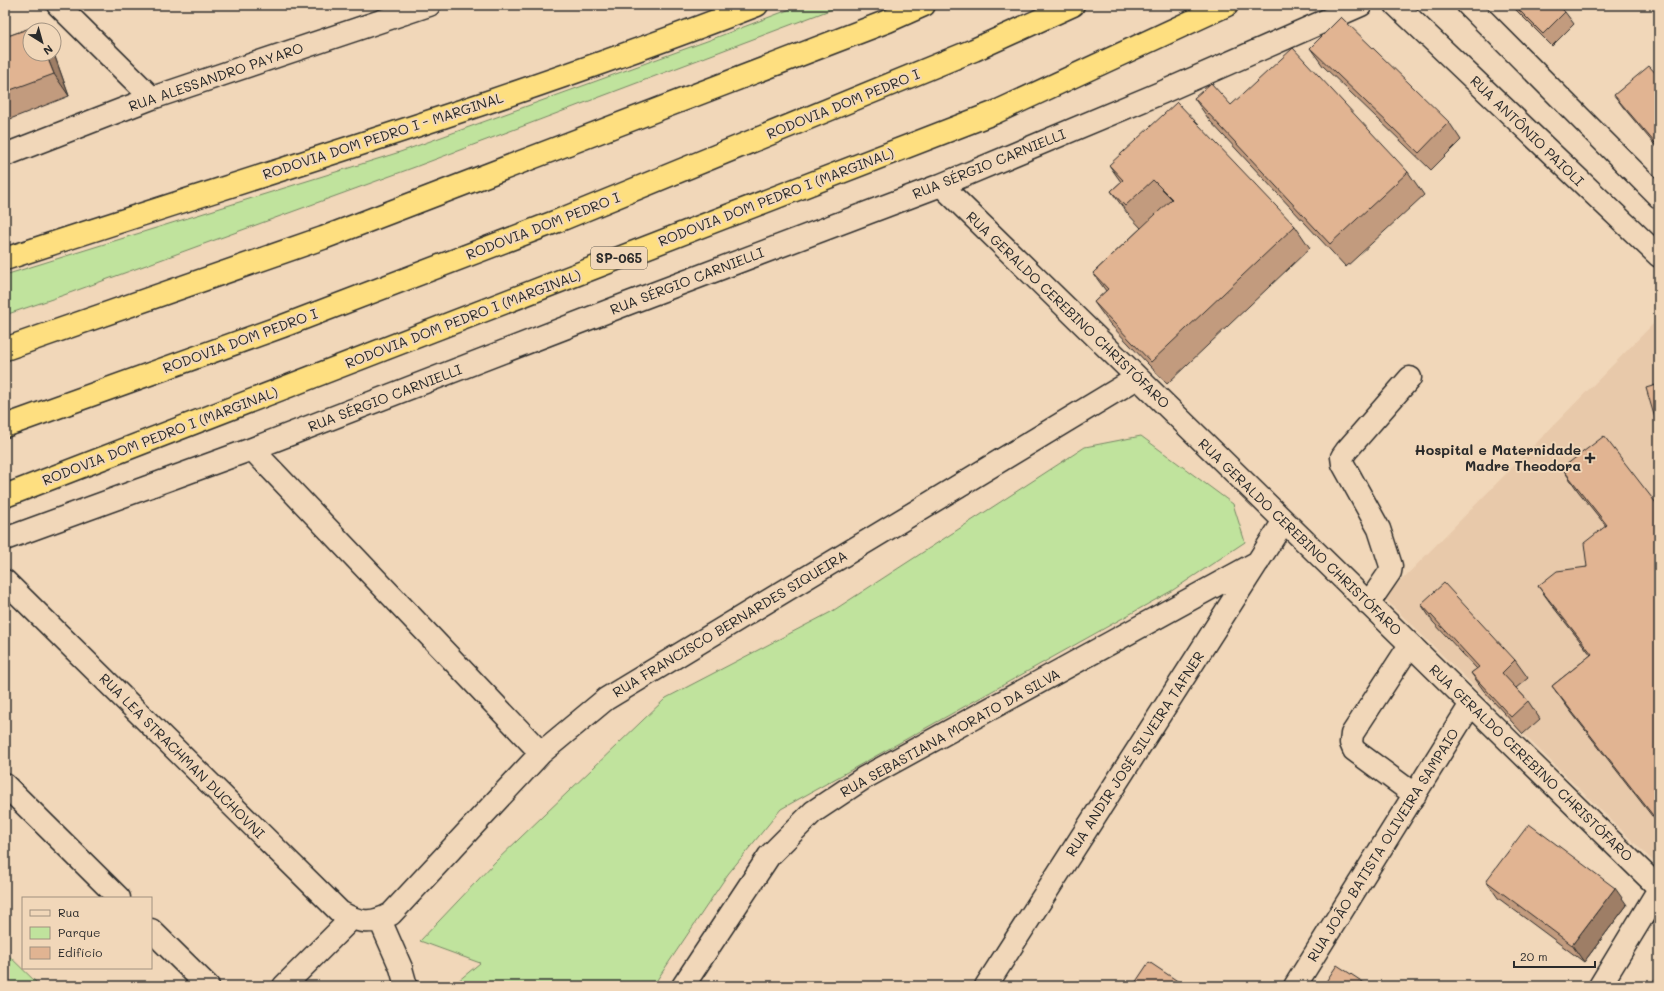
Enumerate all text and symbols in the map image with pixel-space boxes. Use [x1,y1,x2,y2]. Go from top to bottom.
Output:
north arrow [22,22,62,62]
street label: RUA ALESSANDRO PAYARO [126,38,306,115]
text: N [40,42,56,59]
street label: RODOVIA DOM PEDRO I [764,64,922,143]
street label: RUA ANTÔNIO PAIOLI [1466,71,1588,190]
street label: RODOVIA DOM PEDRO I - MARGINAL [260,87,506,183]
street label: RUA SÉRGIO CARNIELLI [909,124,1068,203]
street label: RODOVIA DOM PEDRO I (MARGINAL) [655,143,897,250]
street label: RODOVIA DOM PEDRO I [463,187,622,264]
street label: RUA GERALDO CEREBINO CHRISTÓFARO [963,207,1174,412]
street label: RUA SÉRGIO CARNIELLI [607,242,767,319]
road number: SP-065 [591,247,647,269]
street label: RODOVIA DOM PEDRO I (MARGINAL) [342,265,584,372]
street label: RODOVIA DOM PEDRO I [160,304,320,377]
street label: RUA SÉRGIO CARNIELLI [305,359,465,436]
street label: RODOVIA DOM PEDRO I (MARGINAL) [39,382,281,489]
street label: RUA GERALDO CEREBINO CHRISTÓFARO [1195,434,1406,639]
place label: Hospital e Maternidade Madre Theodora [1414,440,1581,475]
marker: Hospital e Maternidade Madre Theodora [1584,452,1596,464]
street label: RUA FRANCISCO BERNARDES SIQUEIRA [609,546,851,701]
street label: RUA ANDIR JOSÉ SILVEIRA TAFNER [1061,647,1208,860]
street label: RUA GERALDO CEREBINO CHRISTÓFARO [1426,660,1637,865]
street label: RUA SEBASTIANA MORATO DA SILVA [836,664,1063,801]
street label: RUA LEA STRACHMAN DUCHOVNI [95,669,269,843]
street label: RUA JOÃO BATISTA OLIVEIRA SAMPAIO [1302,724,1463,965]
legend [22,897,152,969]
text: Rua [58,904,80,920]
text: Parque [58,924,101,940]
scale bar [1514,943,1595,969]
text: Edifício [58,944,102,960]
text: 20 m [1520,948,1548,964]

